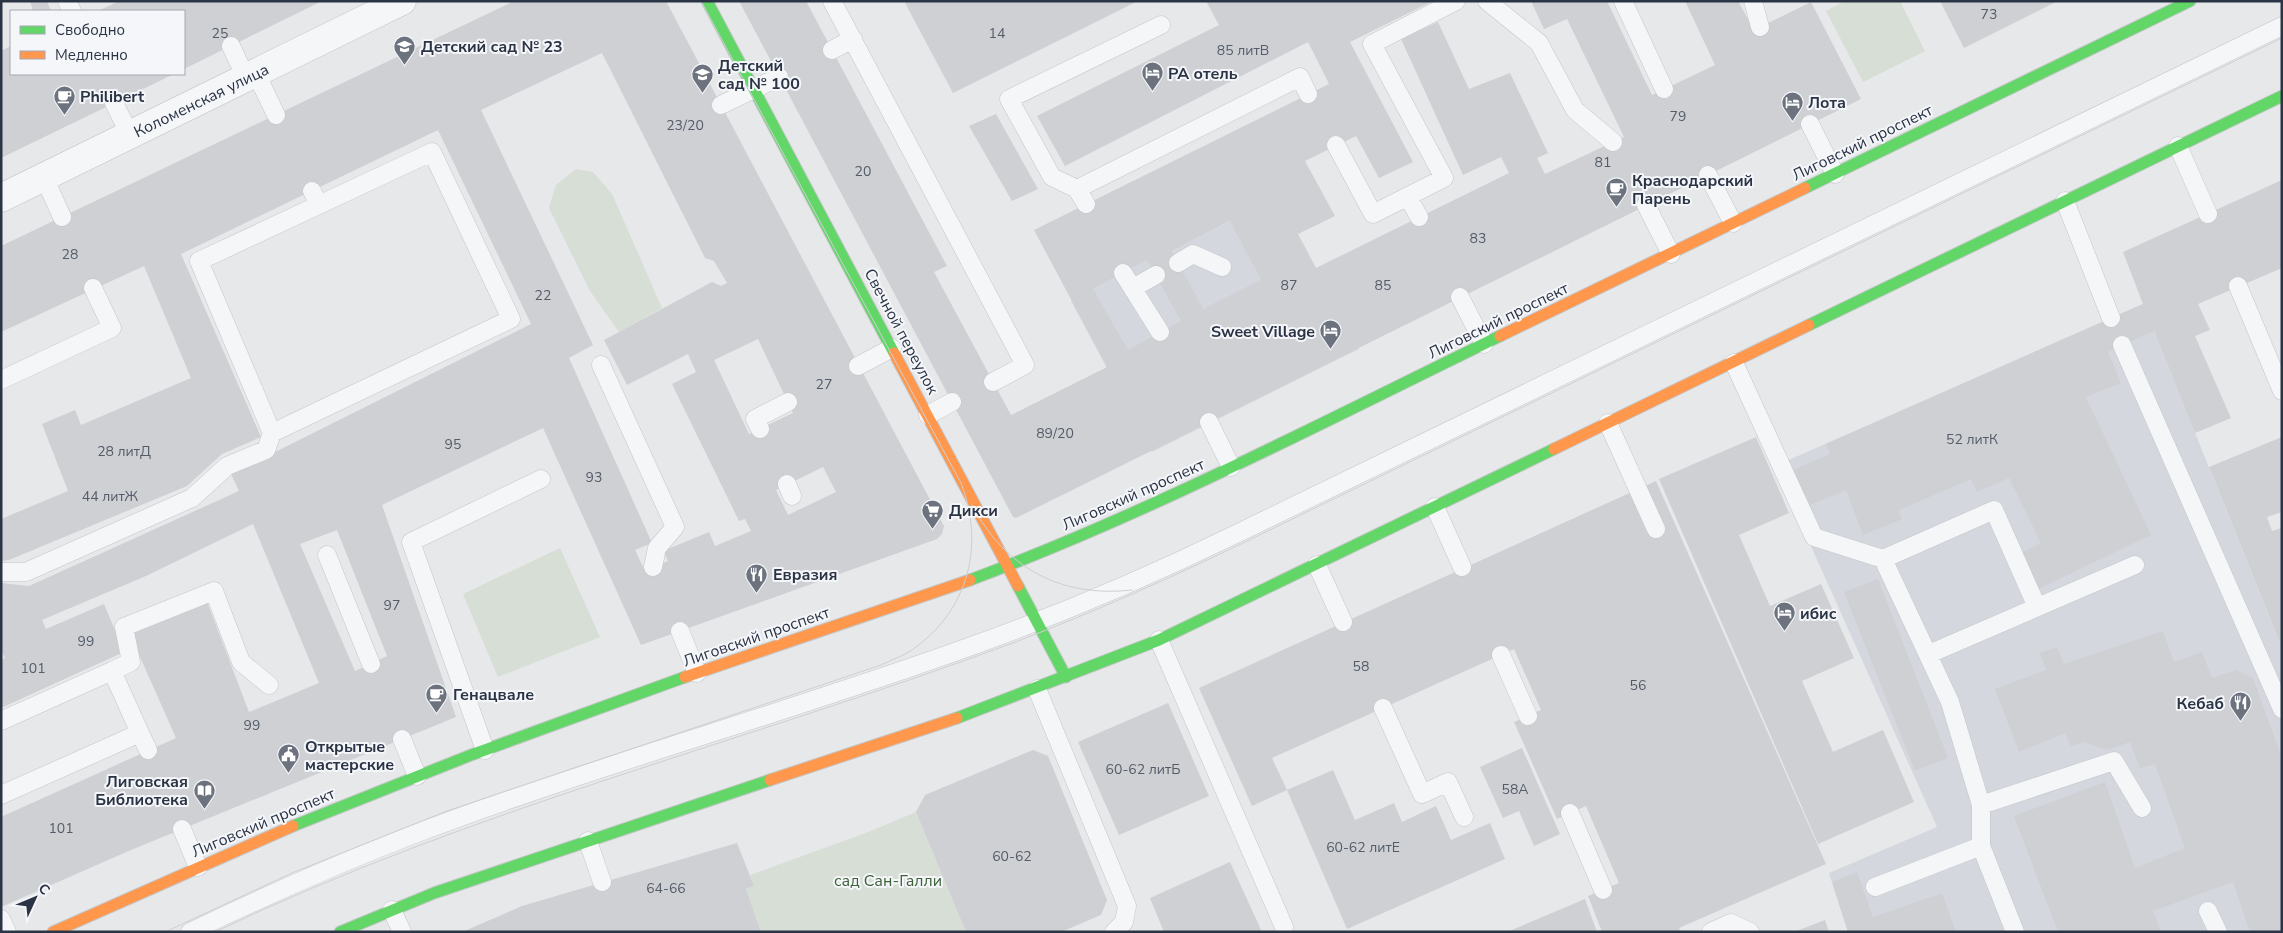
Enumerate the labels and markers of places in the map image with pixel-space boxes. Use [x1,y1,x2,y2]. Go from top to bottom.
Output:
school or university icon: Детский сад № 23 [393,34,417,65]
place label: Детский сад № 23 [421,36,563,58]
place label: Детский сад № 100 [718,55,800,95]
hotel icon: РА отель [1140,61,1164,92]
school or university icon: Детский сад № 100 [690,62,714,93]
place label: РА отель [1168,63,1238,85]
cafe icon: Philibert [52,84,76,115]
place label: Philibert [80,86,145,108]
hotel icon: Лота [1780,90,1804,121]
place label: Лота [1808,92,1846,114]
place label: Краснодарский Парень [1632,170,1753,210]
cafe icon: Краснодарский Парень [1604,177,1628,208]
hotel icon: Sweet Village [1319,319,1343,350]
place label: Sweet Village [1211,321,1315,343]
supermarket icon: Дикси [921,498,945,529]
place label: Дикси [949,500,998,522]
restaurant icon: Евразия [745,562,769,593]
place label: Евразия [773,564,837,586]
hotel icon: ибис [1772,601,1796,632]
place label: ибис [1800,603,1837,625]
cafe icon: Генацвале [425,682,449,713]
place label: Генацвале [453,684,534,706]
restaurant icon: Кебаб [2228,691,2252,722]
place label: Кебаб [2177,693,2224,715]
place label: Открытые мастерские [305,736,394,776]
public building icon: Открытые мастерские [277,743,301,774]
place label: Лиговская Библиотека [95,771,188,811]
library icon: Лиговская Библиотека [192,778,216,809]

